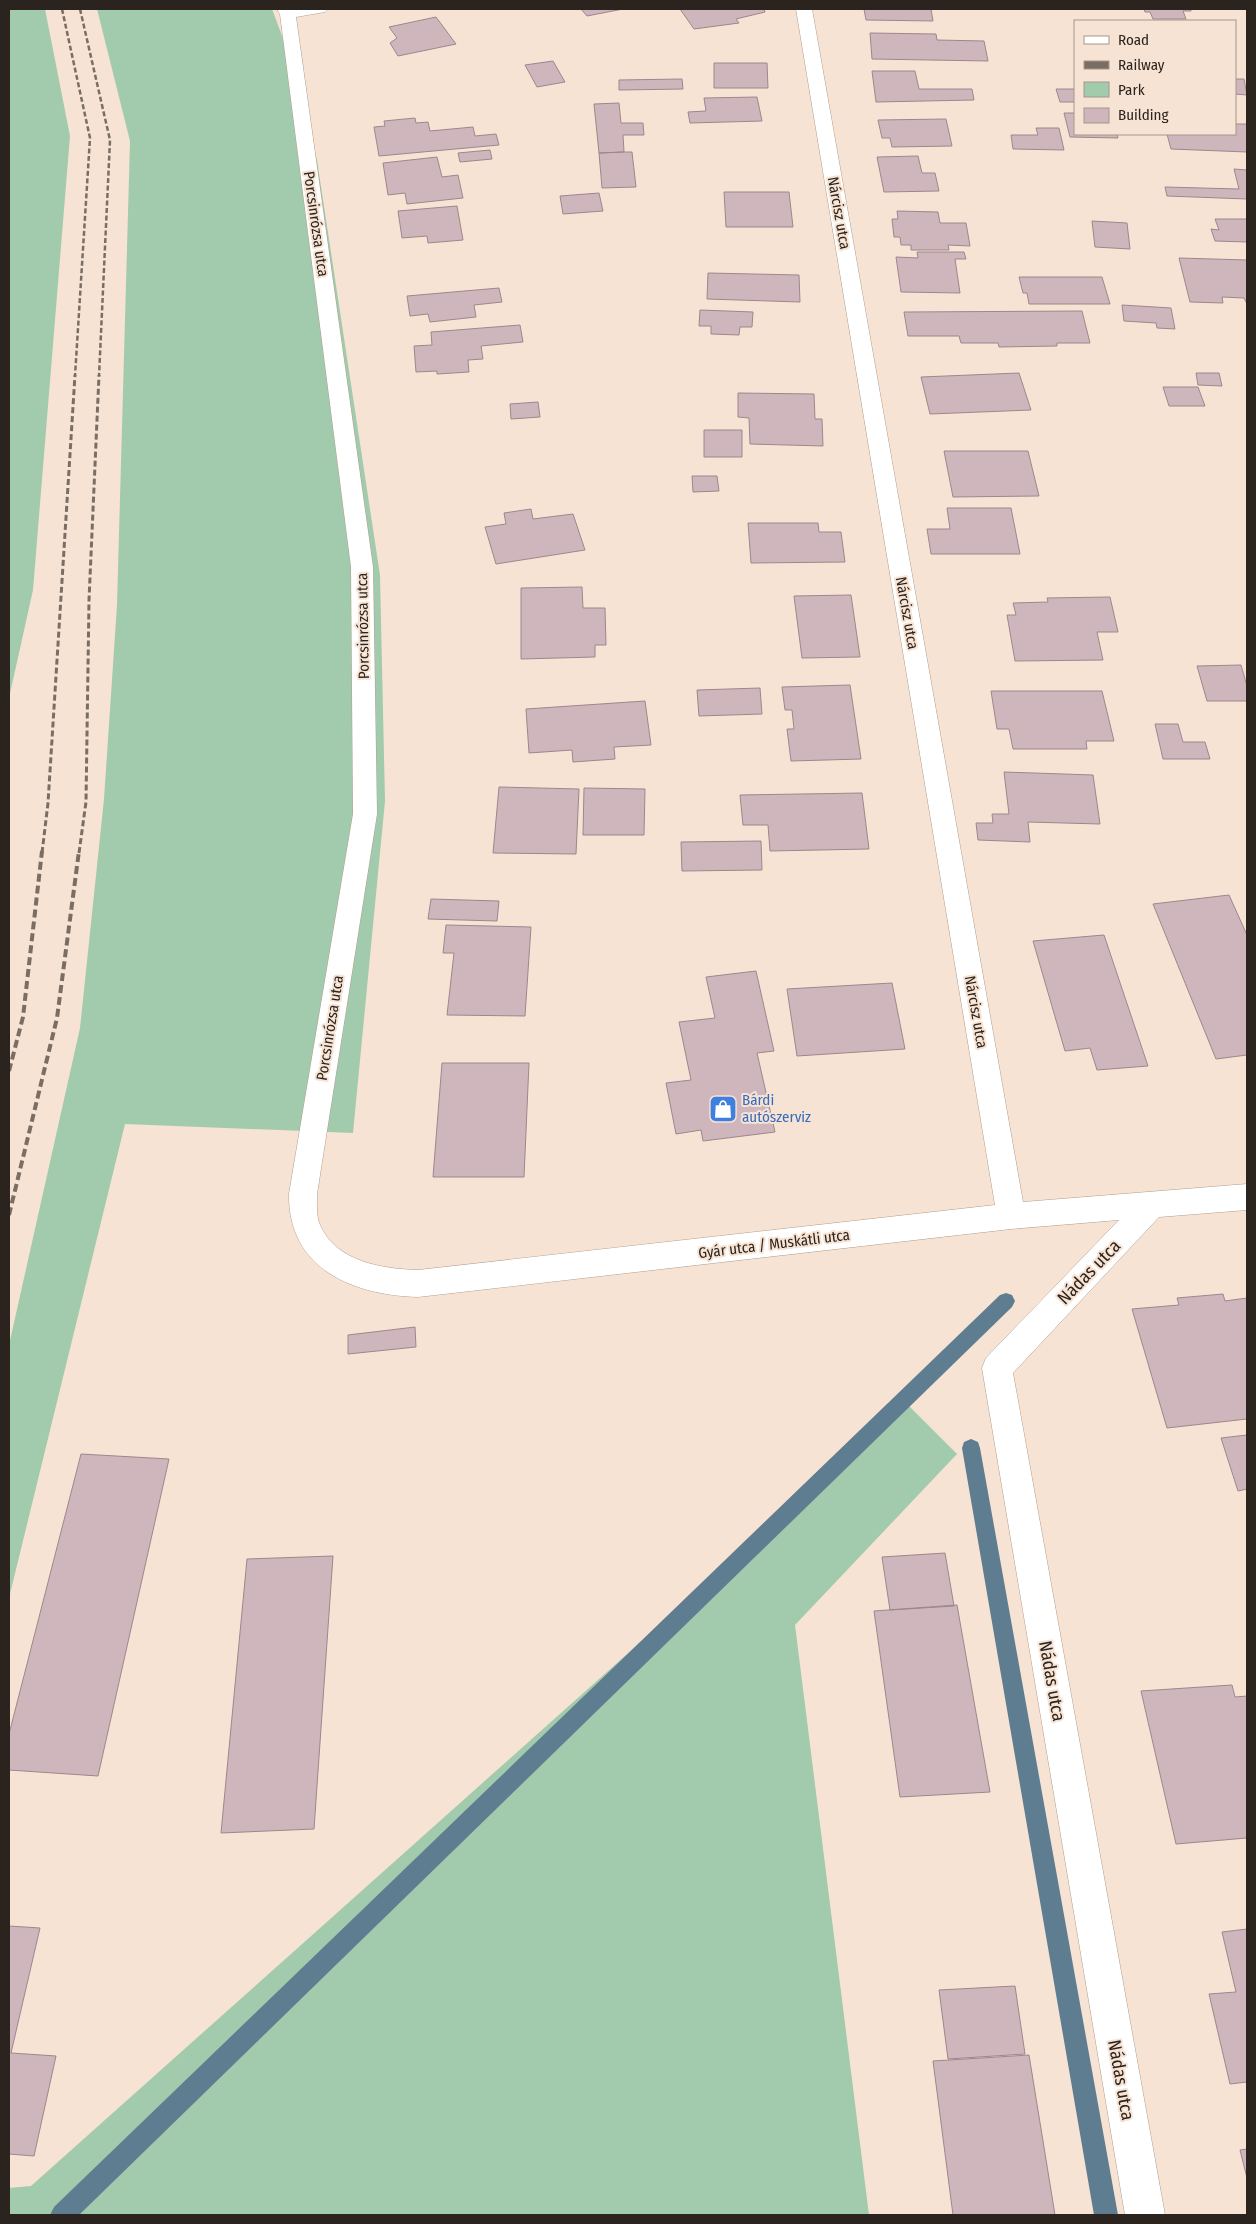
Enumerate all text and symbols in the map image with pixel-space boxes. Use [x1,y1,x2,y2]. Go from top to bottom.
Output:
legend [1074,20,1236,135]
text: Road [1118,31,1149,49]
text: Railway [1118,56,1165,74]
text: Park [1118,81,1145,99]
text: Building [1118,106,1169,124]
street label: Porcsinrózsa utca [300,170,332,278]
street label: Nárcisz utca [824,175,854,251]
street label: Porcsinrózsa utca [353,573,373,679]
street label: Nárcisz utca [892,575,922,651]
street label: Porcsinrózsa utca [313,974,347,1082]
street label: Nárcisz utca [961,974,991,1050]
place label: Bárdi autószerviz [742,1091,811,1126]
shop icon: Bárdi autószerviz [708,1094,738,1124]
street label: Gyár utca / Muskátli utca [697,1226,851,1262]
street label: Nádas utca [1053,1235,1125,1309]
street label: Nádas utca [1034,1639,1070,1723]
street label: Nádas utca [1103,2038,1139,2122]

